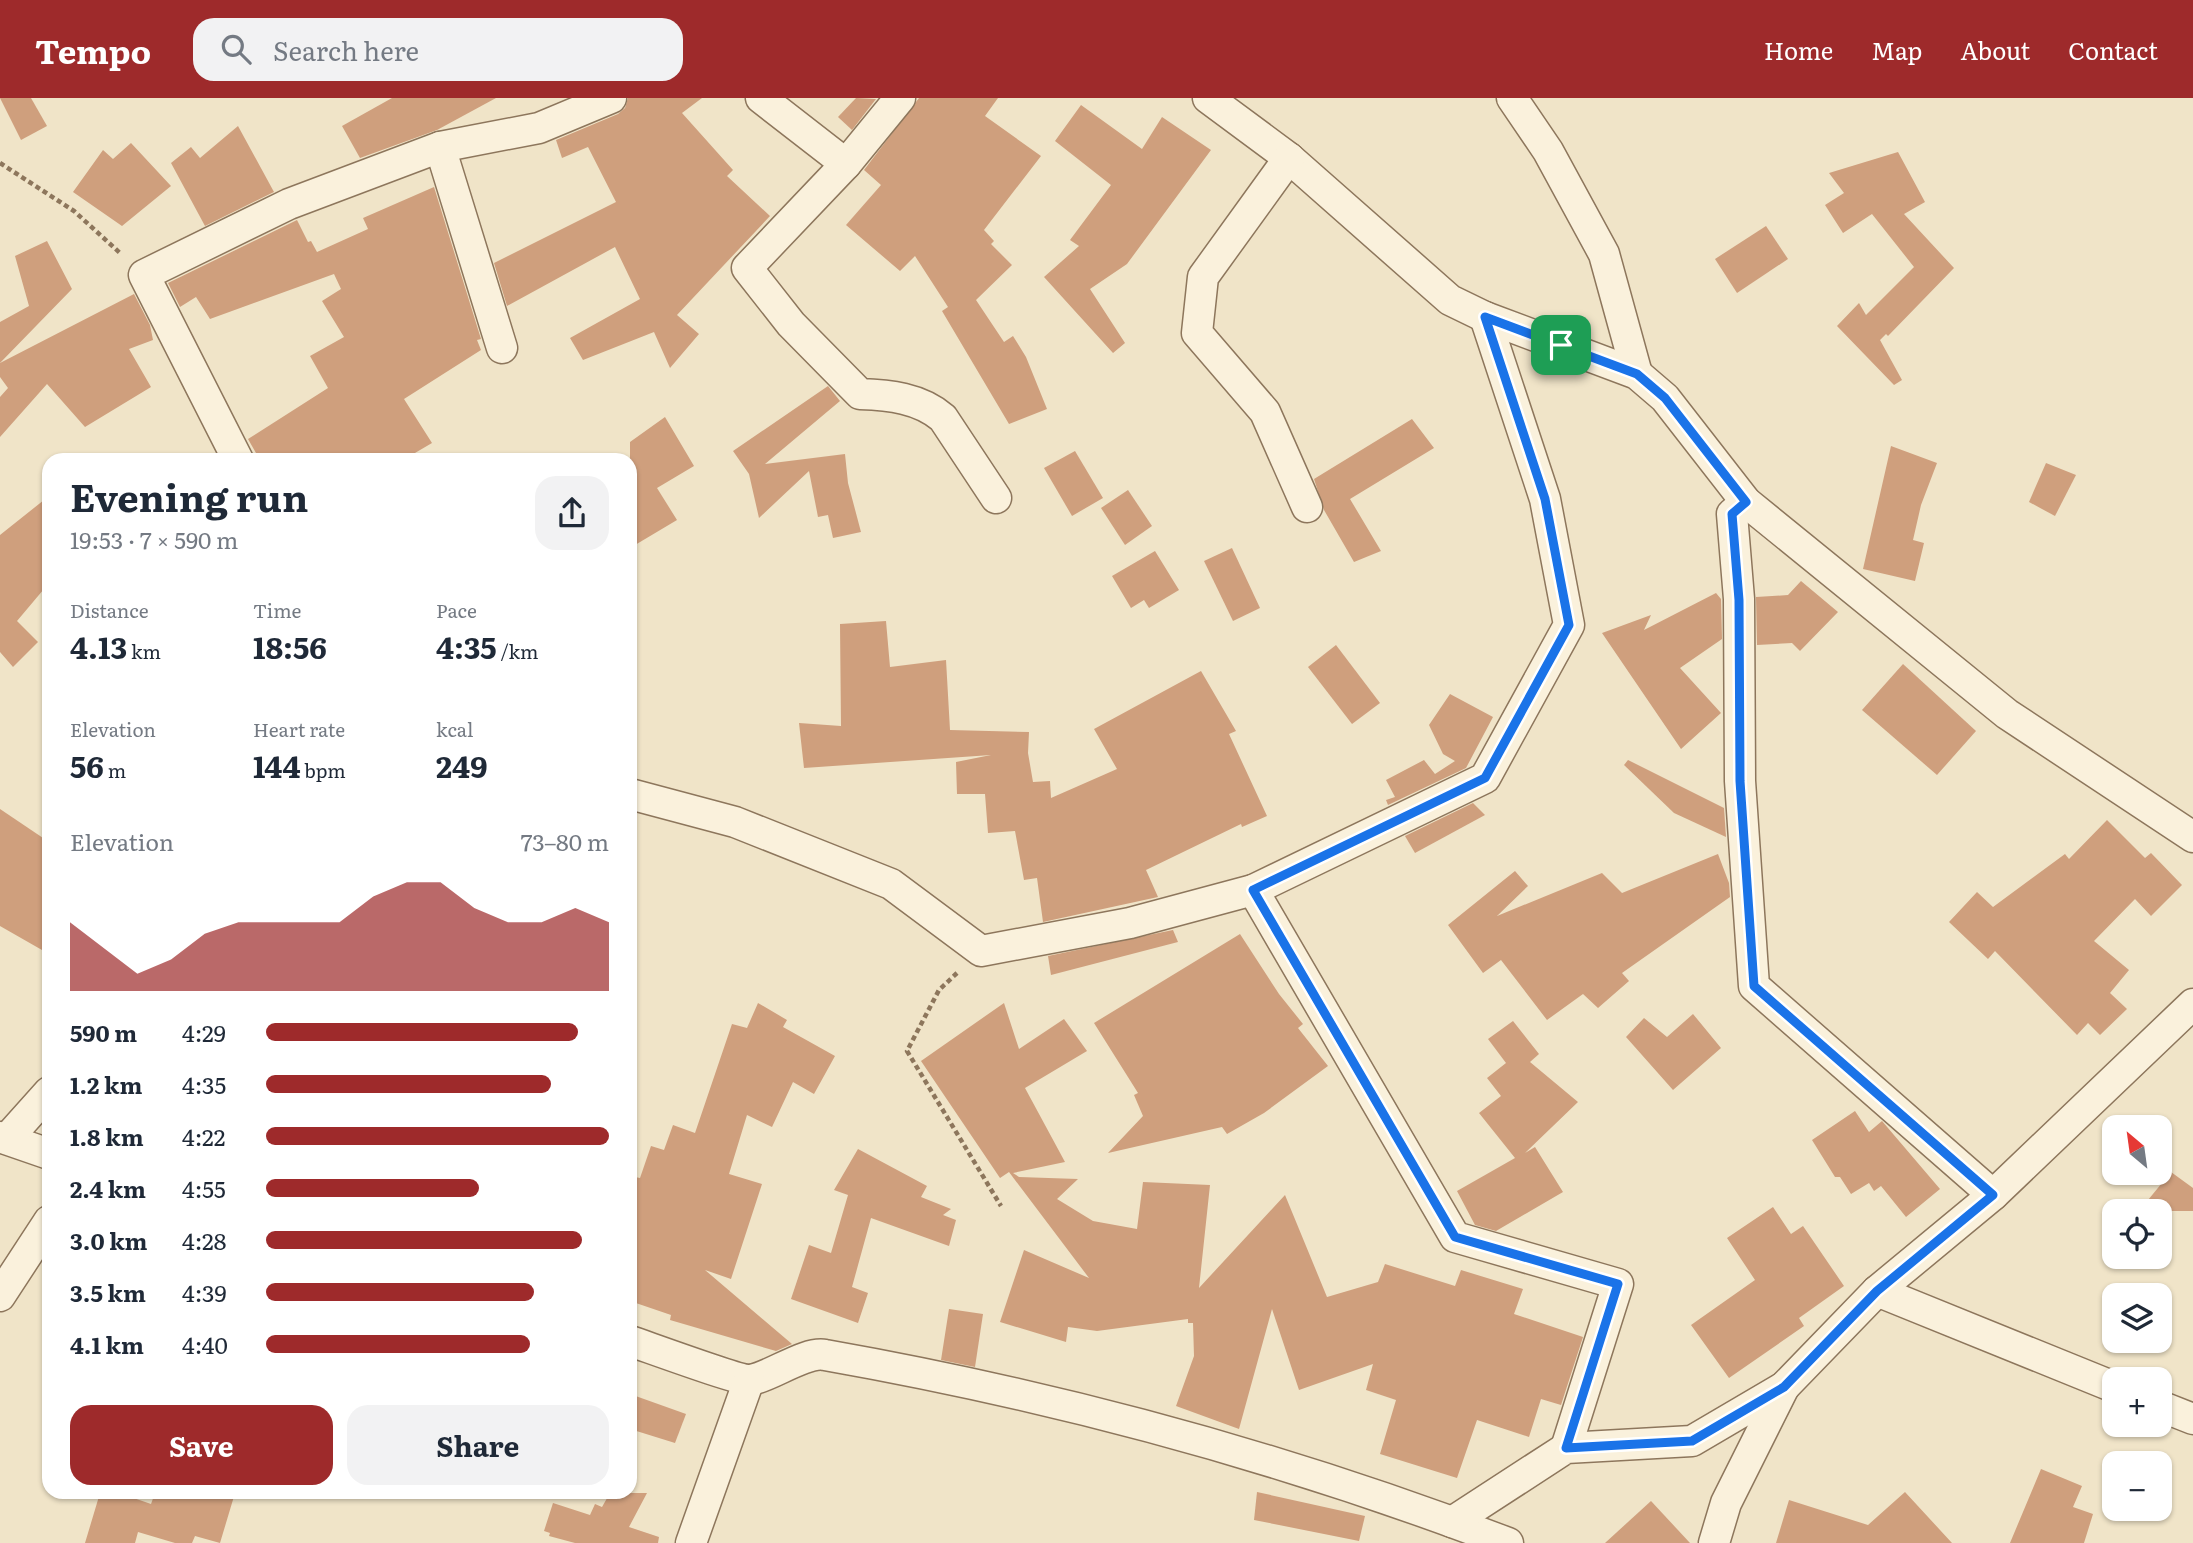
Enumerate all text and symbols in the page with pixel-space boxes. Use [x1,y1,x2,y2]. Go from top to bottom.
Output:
search box [193,18,683,81]
text: Tempo [35,25,151,74]
icon: search [217,30,255,68]
text: Search here [273,30,419,69]
text: Home [1764,32,1833,67]
text: Map [1871,32,1922,67]
text: About [1960,32,2030,67]
text: Contact [2068,32,2158,67]
pin [1531,315,1591,375]
icon: arrive [1542,326,1580,364]
text: Evening run [70,467,308,524]
button: share [535,476,609,550]
text: 19:53 · 7 × 590 m [70,522,238,556]
text: Distance [70,596,149,624]
text: Time [253,596,301,624]
text: Pace [436,596,477,624]
text: 4.13 [70,624,127,668]
text: 18:56 [253,624,327,668]
text: 4:35 [436,624,497,668]
text: km [127,637,161,665]
text: /km [497,637,539,665]
text: Elevation [70,715,156,743]
text: Heart rate [253,715,345,743]
text: kcal [436,715,473,743]
text: 56 [70,743,104,787]
text: 144 [253,743,300,787]
text: 249 [436,743,487,787]
text: m [104,756,126,784]
text: bpm [300,756,346,784]
text: Elevation [70,824,174,858]
text: 73–80 m [521,824,609,858]
text: 590 m [70,1015,137,1049]
text: 4:29 [182,1015,226,1049]
text: 1.2 km [70,1067,142,1101]
text: 4:35 [182,1067,226,1101]
north arrow [2102,1115,2172,1185]
map controls [2102,1115,2172,1521]
text: 1.8 km [70,1119,144,1153]
text: 4:22 [182,1119,225,1153]
text: 2.4 km [70,1171,146,1205]
text: 4:55 [182,1171,226,1205]
button: locate [2102,1199,2172,1269]
text: 3.0 km [70,1223,148,1257]
text: 4:28 [182,1223,226,1257]
text: 3.5 km [70,1275,146,1309]
text: 4:39 [182,1275,227,1309]
button: layers [2102,1283,2172,1353]
text: 4.1 km [70,1327,144,1361]
text: 4:40 [182,1327,228,1361]
button: + [2102,1367,2172,1437]
button: Save [70,1405,333,1485]
button: Share [347,1405,609,1485]
button: − [2102,1451,2172,1521]

